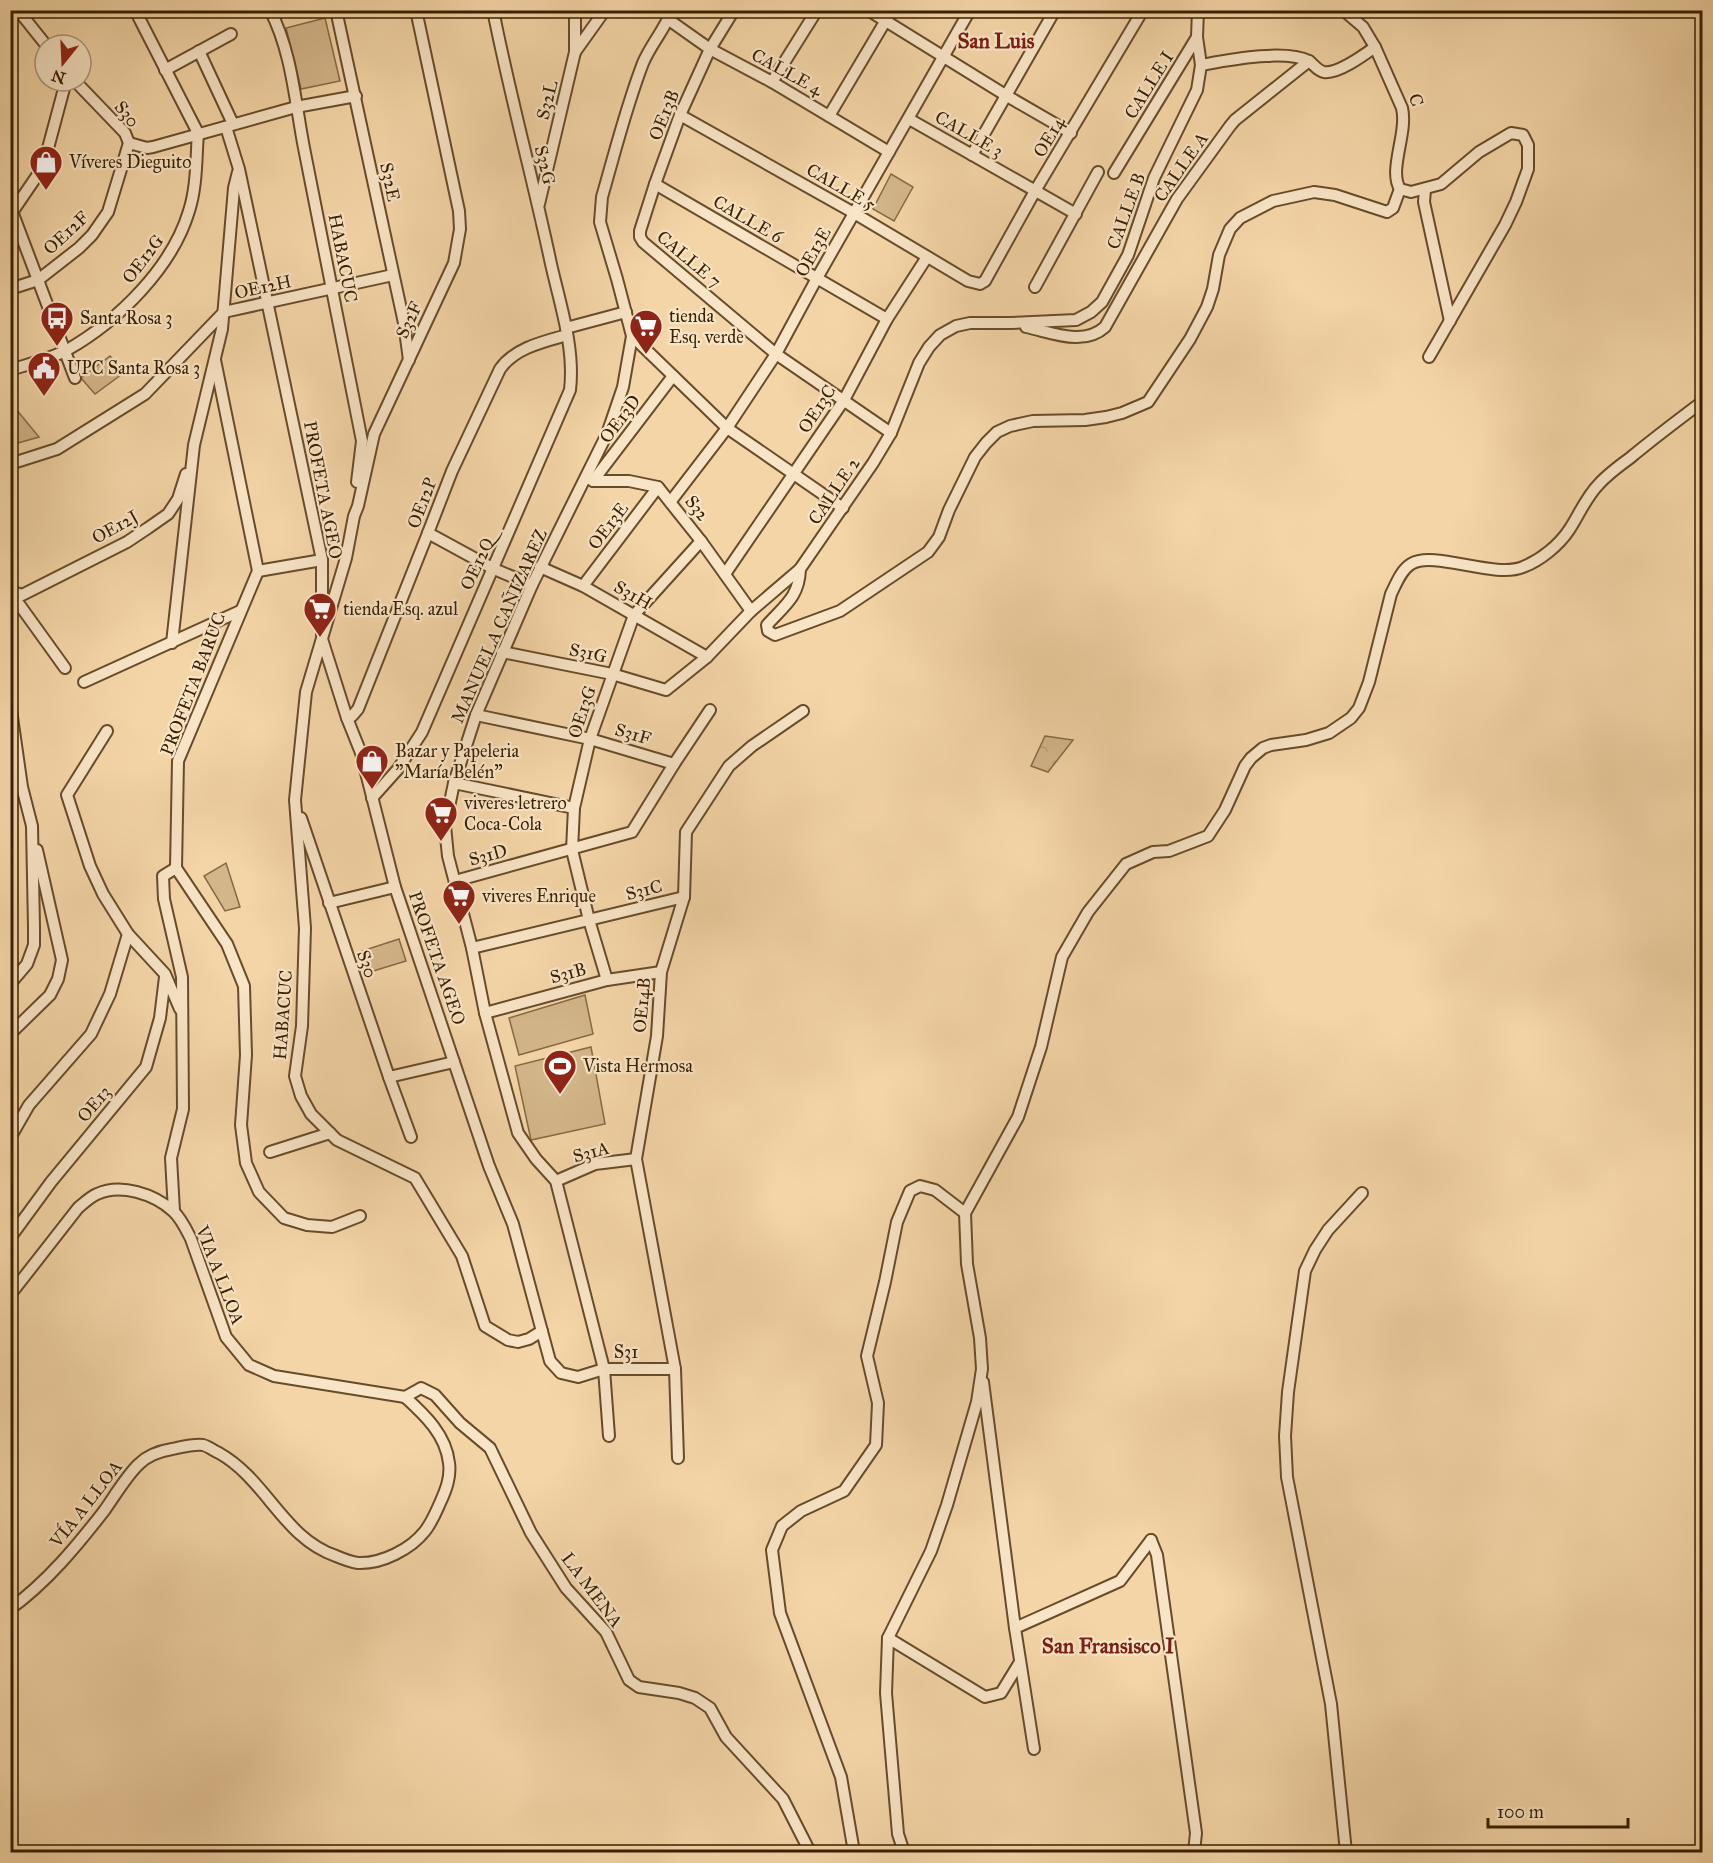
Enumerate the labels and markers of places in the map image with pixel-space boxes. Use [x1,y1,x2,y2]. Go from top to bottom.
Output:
shop icon: Víveres Dieguito [28,144,64,191]
place label: Víveres Dieguito [68,151,191,174]
bus stop icon: Santa Rosa 3 [39,300,75,347]
place label: tienda Esq. verde [669,305,744,349]
place label: Santa Rosa 3 [80,307,172,329]
supermarket icon: tienda Esq. verde [628,308,664,355]
public building icon: UPC Santa Rosa 3 [26,350,62,397]
place label: UPC Santa Rosa 3 [67,357,200,379]
supermarket icon: tienda Esq. azul [302,591,338,638]
place label: tienda Esq. azul [343,598,458,621]
place label: Bazar y Papeleria "María Belén" [395,740,519,783]
shop icon: Bazar y Papeleria "María Belén" [354,743,390,790]
place label: viveres letrero Coca-Cola [463,792,567,835]
supermarket icon: viveres letrero Coca-Cola [423,795,459,842]
supermarket icon: viveres Enrique [441,878,477,925]
place label: viveres Enrique [481,885,596,908]
sports icon: Vista Hermosa [542,1048,578,1095]
place label: Vista Hermosa [582,1055,693,1077]

